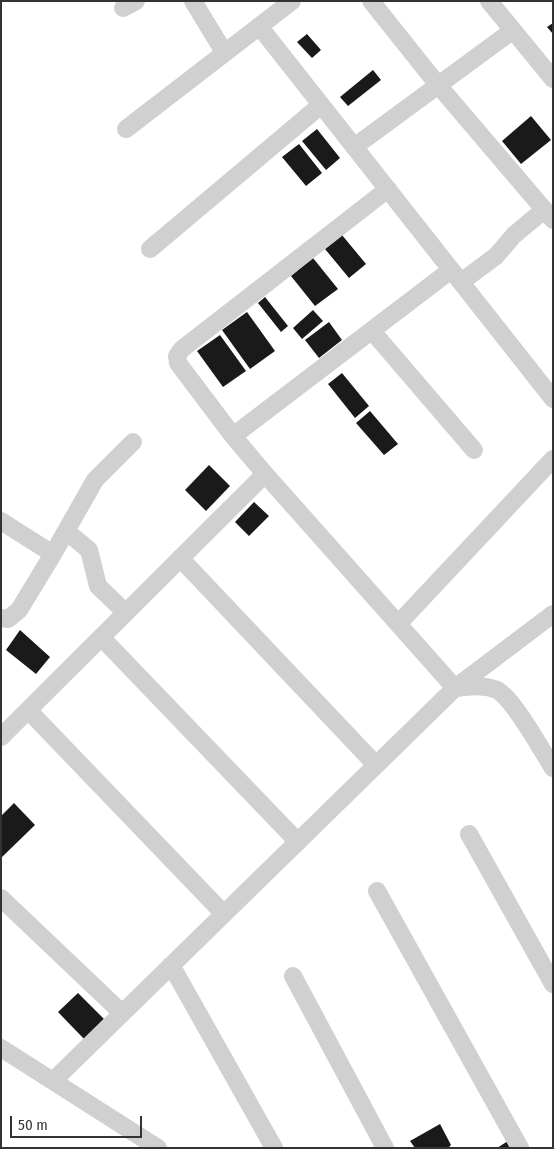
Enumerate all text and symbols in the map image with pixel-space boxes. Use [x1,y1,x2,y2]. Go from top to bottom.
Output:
scale bar [12,1106,145,1138]
text: 50 m [18,1116,48,1134]

